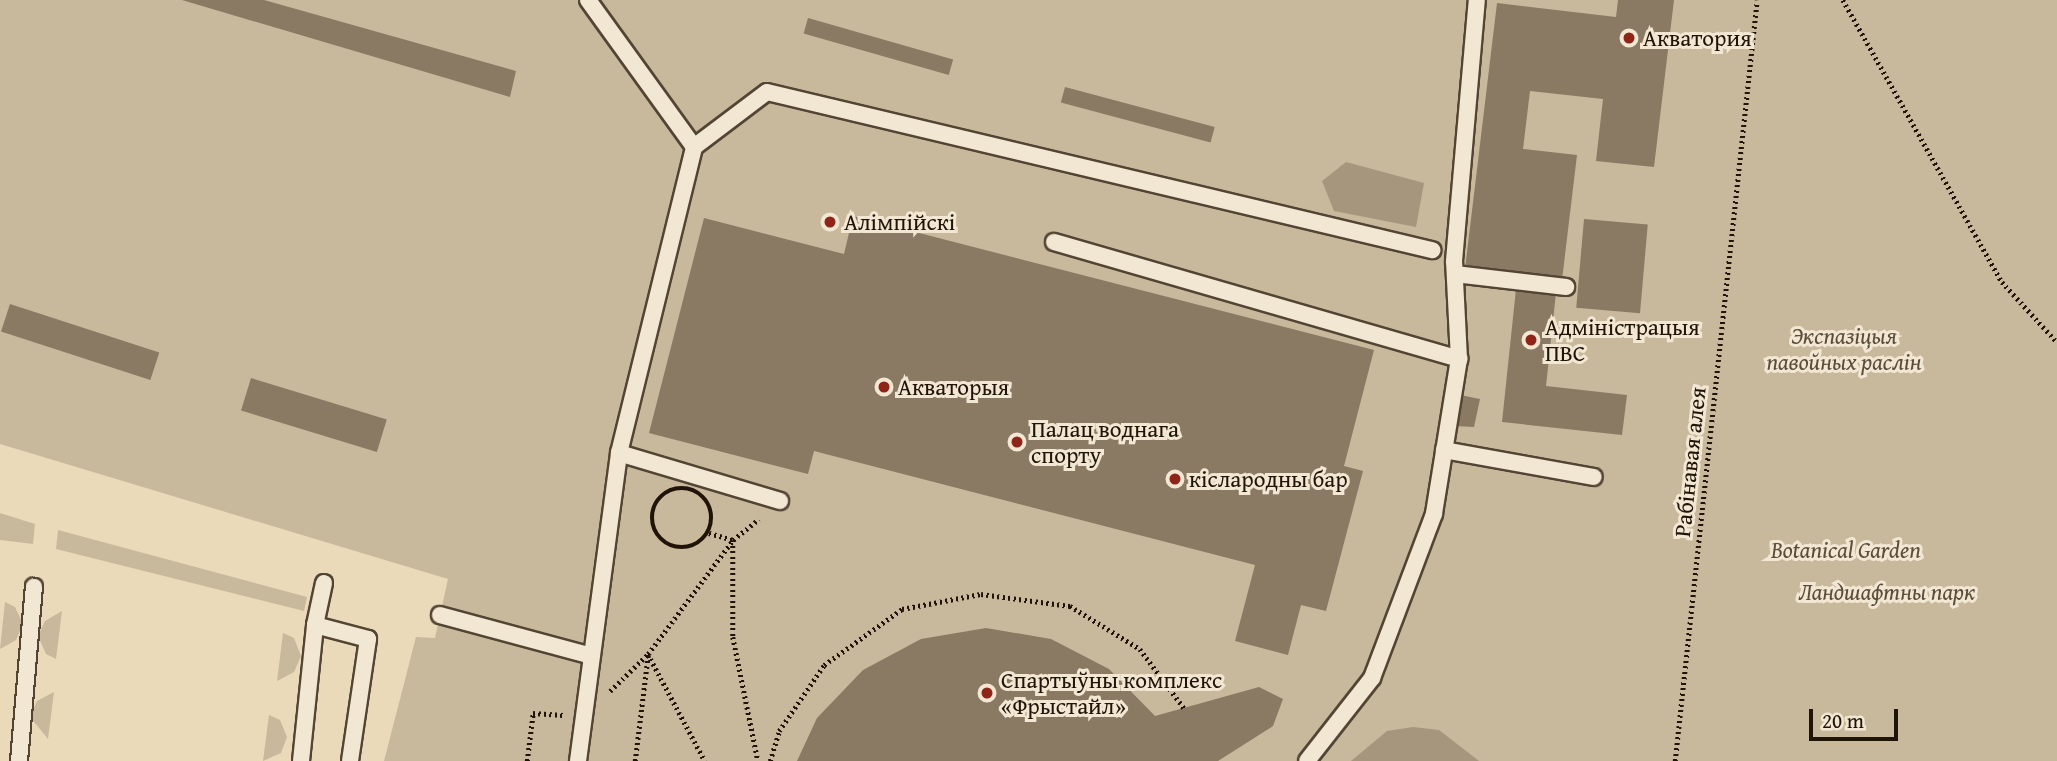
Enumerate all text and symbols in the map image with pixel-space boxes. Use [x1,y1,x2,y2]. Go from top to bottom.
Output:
place label: Акватория [1643,24,1752,52]
marker: Акватория [1621,30,1637,46]
place label: Алімпійскі [844,208,955,236]
marker: Алімпійскі [822,214,838,230]
place label: Адміністрацыя ПВС [1545,313,1700,367]
park label: Экспазіцыя павойных раслін [1766,322,1922,376]
marker: Адміністрацыя ПВС [1523,332,1539,348]
place label: Акваторыя [898,373,1009,401]
marker: Акваторыя [876,379,892,395]
street label: Рабінавая алея [1668,386,1712,538]
place label: Палац воднага спорту [1031,415,1179,469]
marker: Палац воднага спорту [1009,434,1025,450]
place label: кіслародны бар [1189,465,1348,493]
marker: кіслародны бар [1167,471,1183,487]
park label: Botanical Garden [1771,536,1921,564]
park label: Ландшафтны парк [1799,578,1975,606]
place label: Спартыўны комплекс «Фрыстайл» [1001,666,1222,720]
marker: Спартыўны комплекс «Фрыстайл» [979,685,995,701]
scale bar [1812,694,1901,738]
text: 20 m [1822,705,1864,736]

